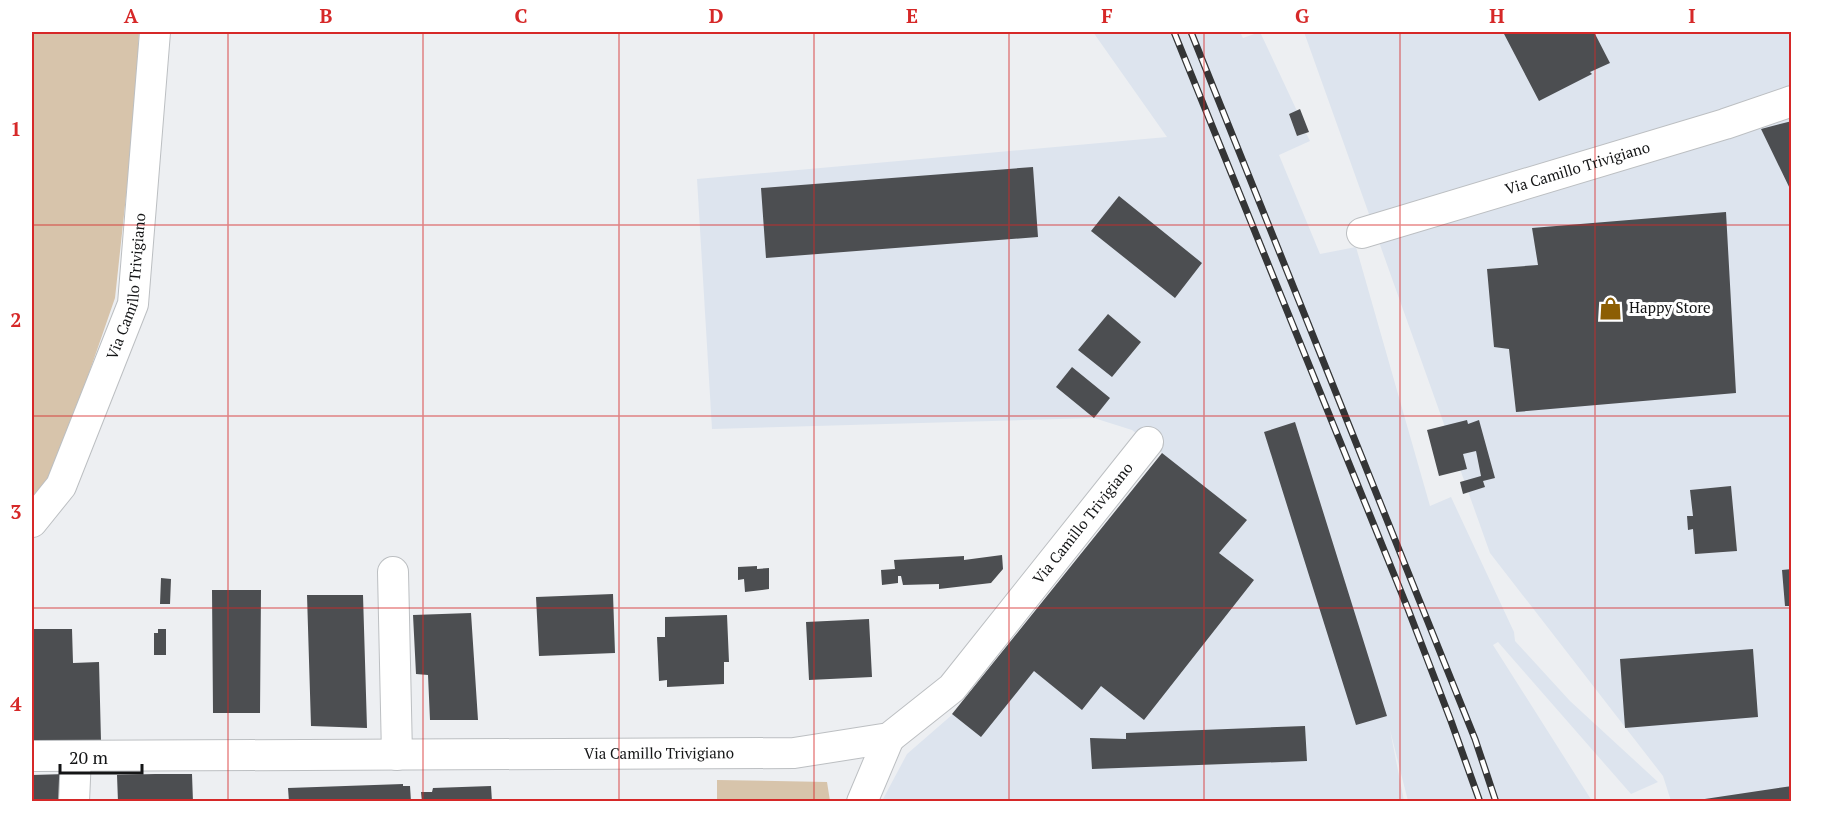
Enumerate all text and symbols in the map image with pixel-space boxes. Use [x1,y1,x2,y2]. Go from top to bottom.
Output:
text: A [124,2,139,29]
text: B [320,2,333,29]
text: C [514,2,528,29]
text: D [709,2,723,29]
text: E [906,2,918,29]
text: F [1101,2,1113,29]
text: G [1295,2,1309,29]
text: H [1489,2,1505,29]
text: I [1688,2,1696,29]
text: 1 [10,115,22,142]
street label: Via Camillo Trivigiano [1502,136,1652,199]
street label: Via Camillo Trivigiano [101,212,149,362]
shop icon: Happy Store [1598,295,1624,321]
place label: Happy Store [1629,297,1711,317]
text: 2 [10,306,22,333]
street label: Via Camillo Trivigiano [1028,458,1137,588]
text: 3 [10,498,22,525]
text: 4 [10,690,22,717]
scale bar [60,737,142,775]
street label: Via Camillo Trivigiano [584,742,734,763]
text: 20 m [69,745,109,769]

